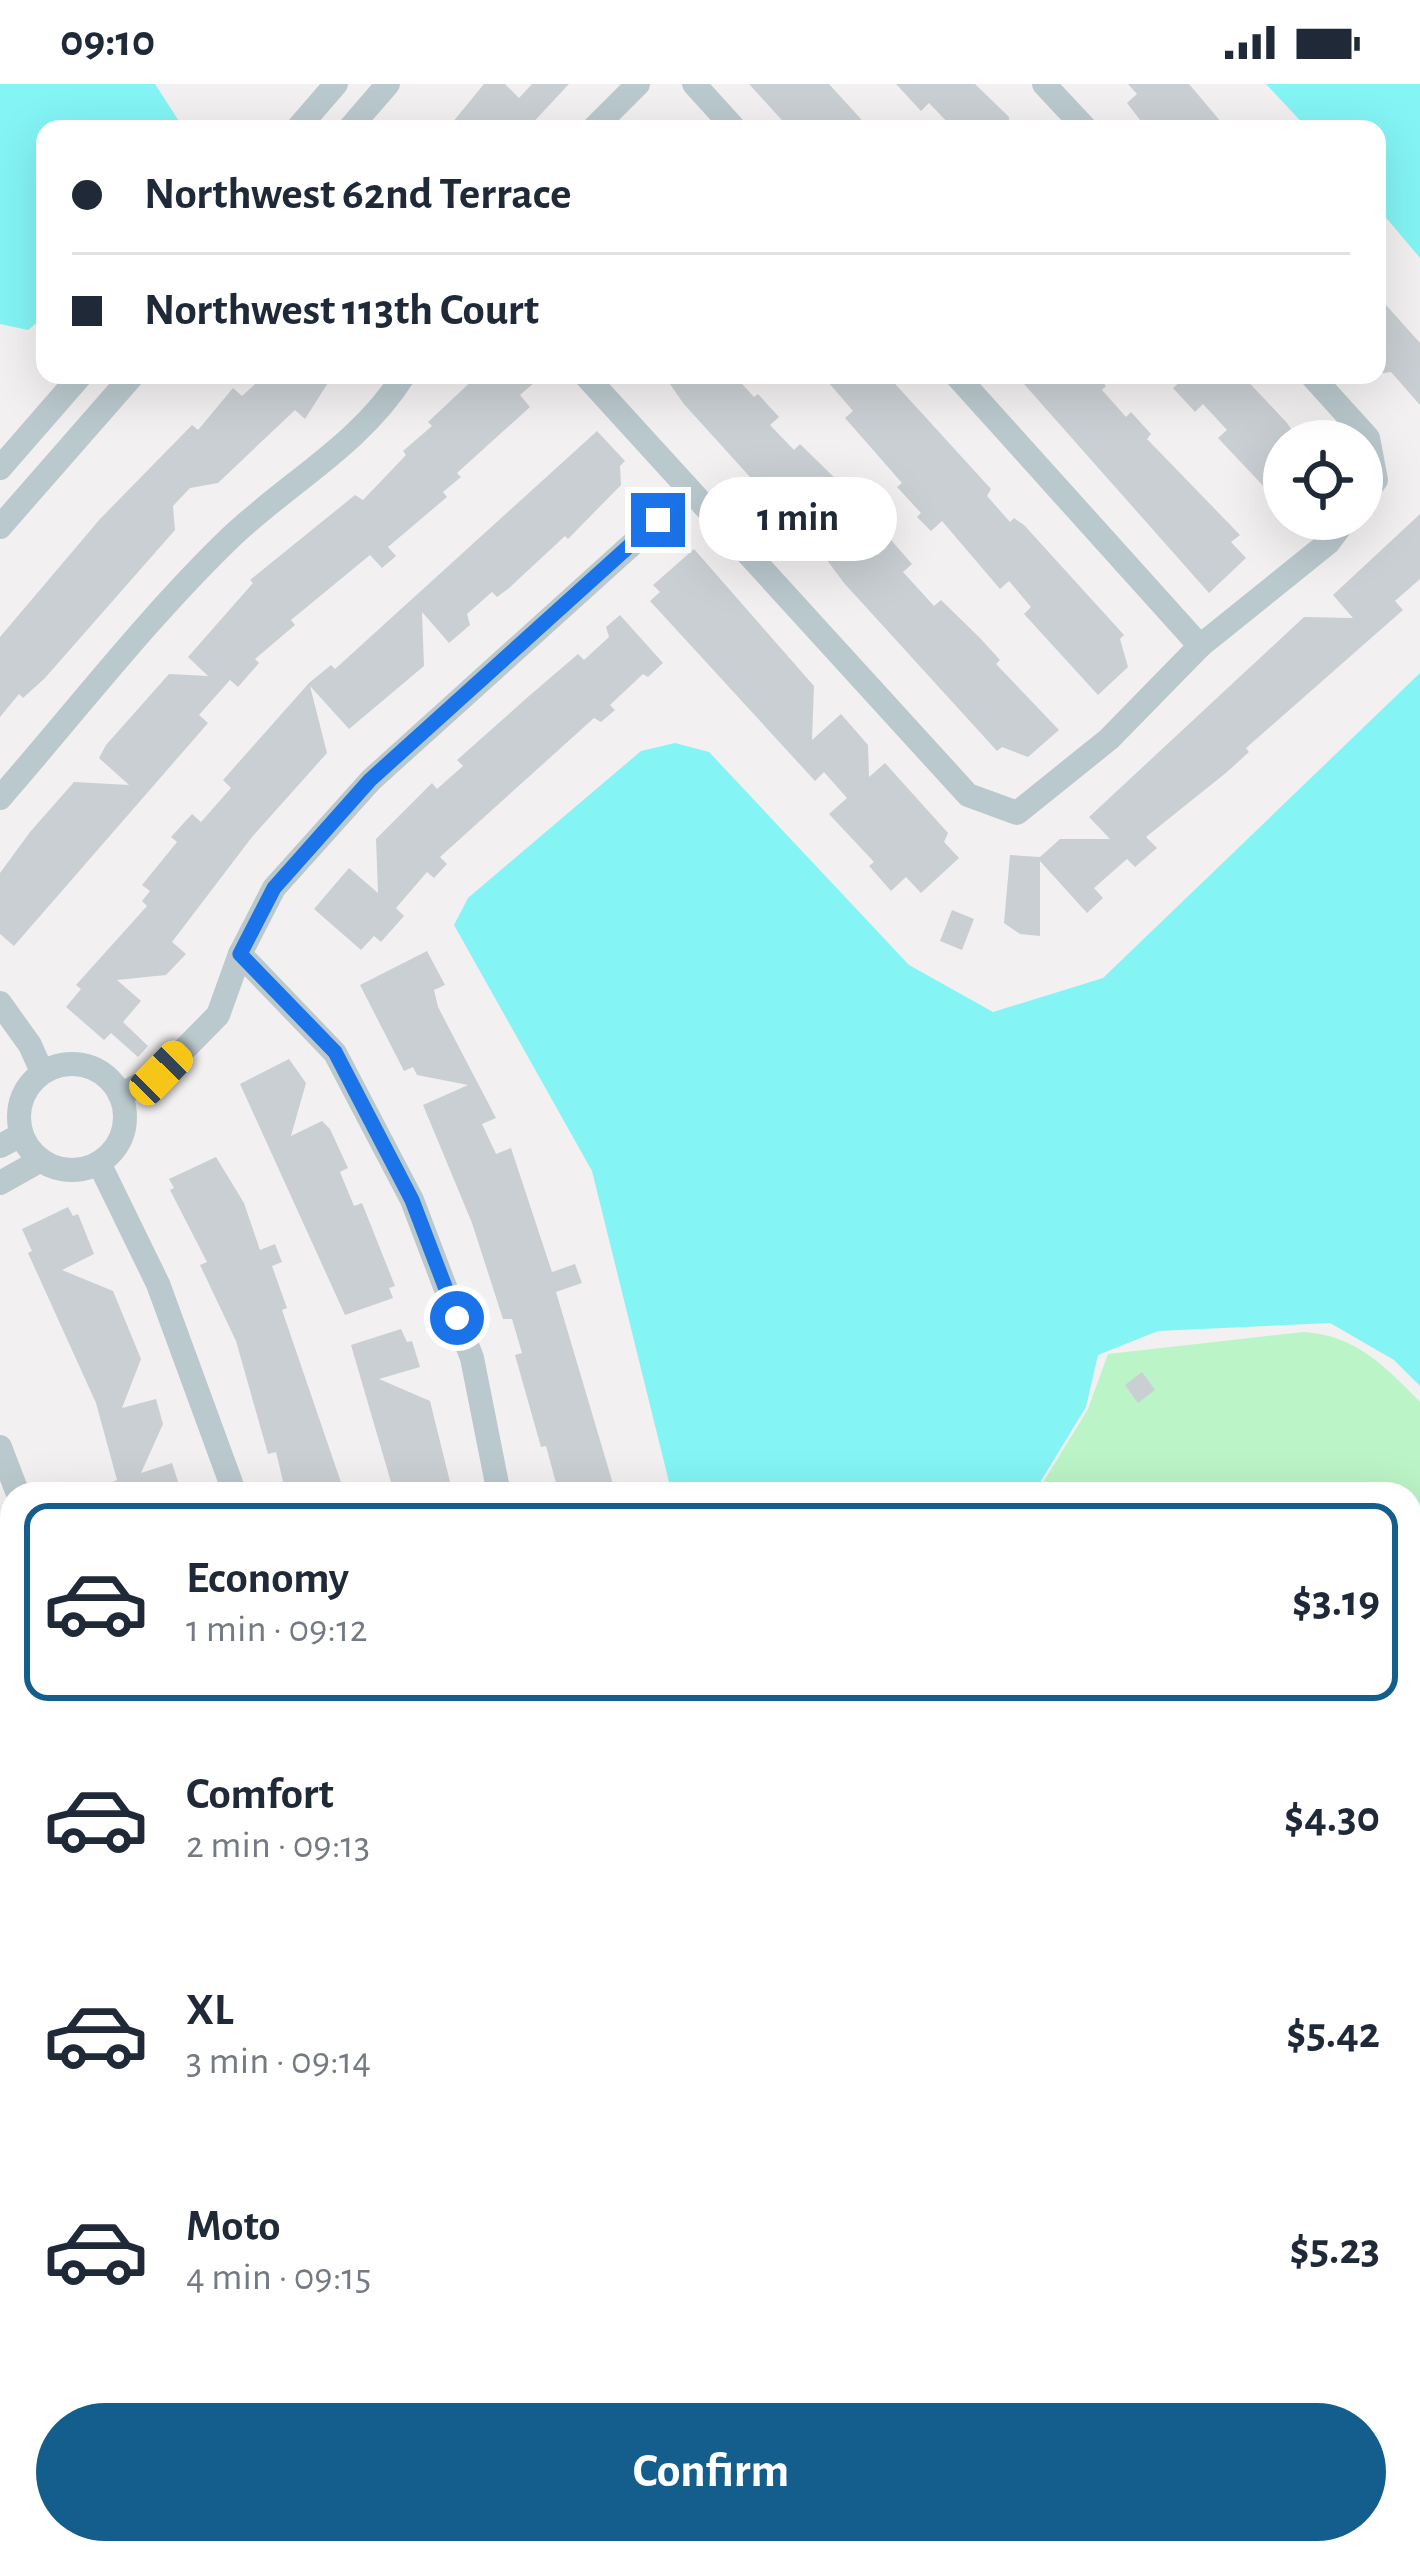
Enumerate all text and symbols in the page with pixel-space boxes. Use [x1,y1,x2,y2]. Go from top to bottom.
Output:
text: 09:10 [60,19,155,64]
text: Northwest 62nd Terrace [144,172,571,217]
text: Northwest 113th Court [144,288,539,333]
map controls [1263,420,1383,540]
button: locate [1263,420,1383,540]
callout: 1 min [700,478,898,562]
route end [631,493,685,547]
text: 1 min [757,499,839,538]
car [123,1035,199,1111]
route start [430,1291,484,1345]
icon: car [42,1548,150,1656]
text: Economy [186,1556,349,1601]
text: $3.19 [1292,1579,1380,1624]
text: 1 min · 09:12 [186,1610,367,1649]
icon: car [42,1764,150,1872]
text: Comfort [186,1772,334,1817]
text: $4.30 [1284,1795,1380,1840]
text: 2 min · 09:13 [186,1826,370,1865]
icon: car [42,1980,150,2088]
text: XL [186,1988,234,2033]
text: $5.42 [1286,2011,1380,2056]
text: 3 min · 09:14 [186,2042,371,2081]
icon: car [42,2196,150,2304]
text: Moto [186,2204,281,2249]
text: $5.23 [1289,2227,1380,2272]
text: 4 min · 09:15 [186,2258,371,2297]
button: Confirm [36,2403,1386,2541]

